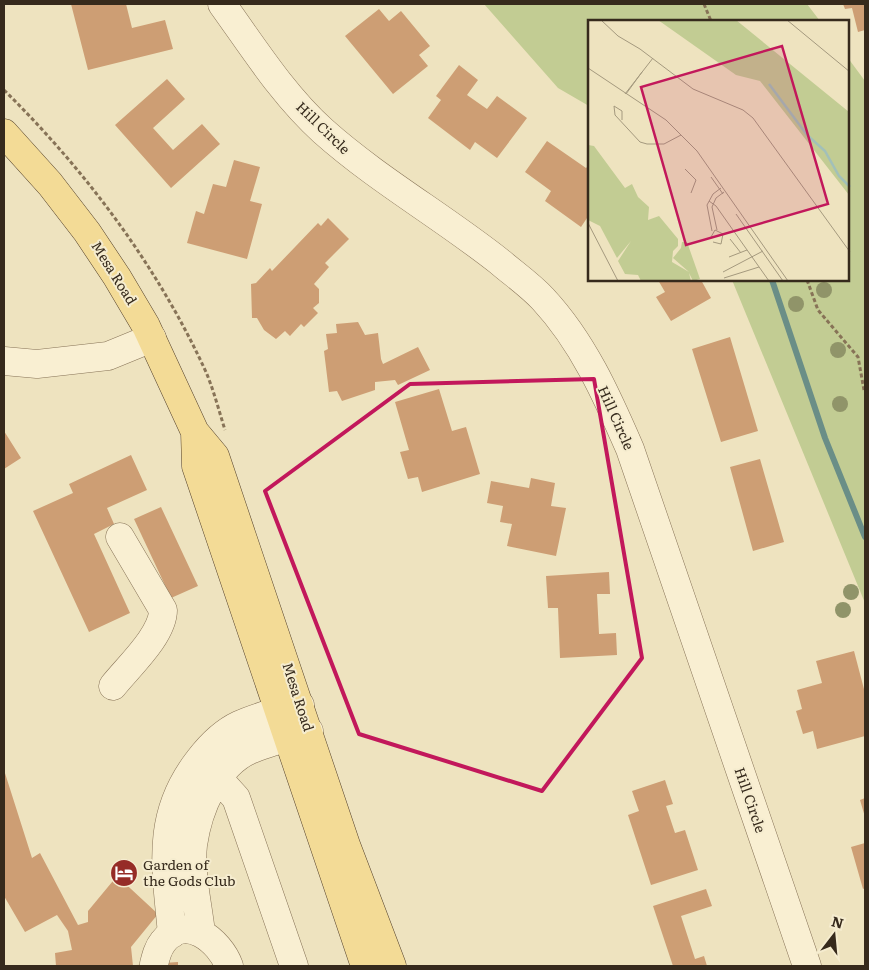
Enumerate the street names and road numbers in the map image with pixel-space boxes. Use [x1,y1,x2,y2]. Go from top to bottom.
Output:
street label: Hill Circle [292,96,355,158]
street label: Mesa Road [87,237,142,308]
street label: Hill Circle [594,382,640,453]
street label: Mesa Road [278,660,320,734]
street label: Hill Circle [730,764,772,835]

